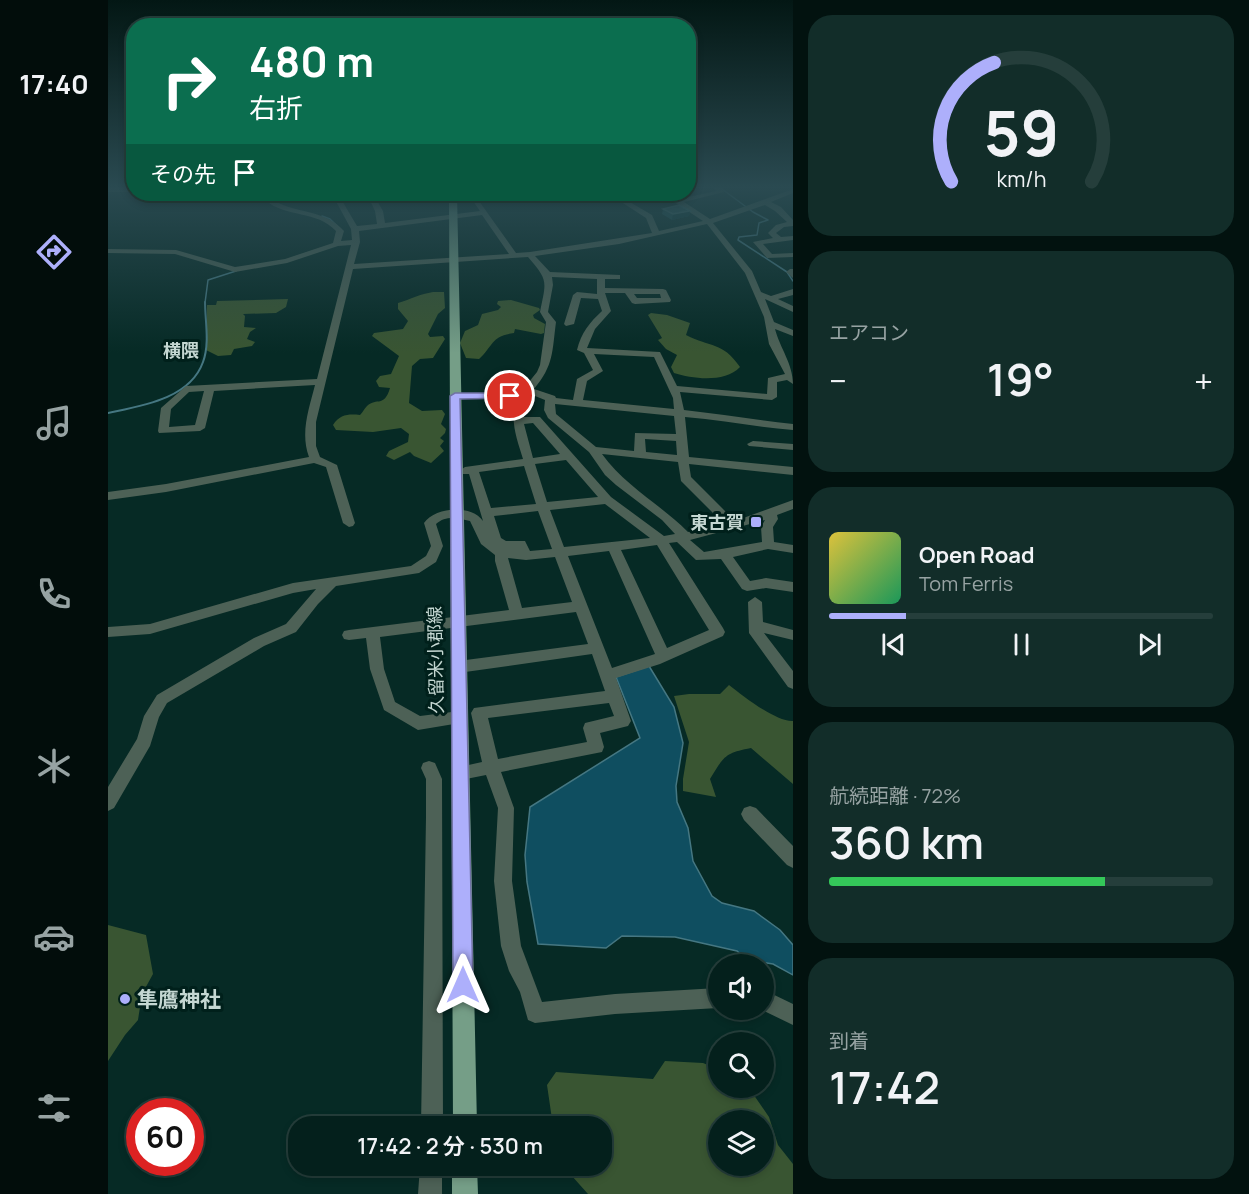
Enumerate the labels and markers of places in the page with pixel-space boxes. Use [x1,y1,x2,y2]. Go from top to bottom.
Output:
pin [484,370,535,421]
place label: 東古賀 [690,510,744,534]
marker: 東古賀 [749,515,763,529]
place label: 隼鷹神社 [137,985,221,1013]
marker: 隼鷹神社 [118,992,132,1006]

